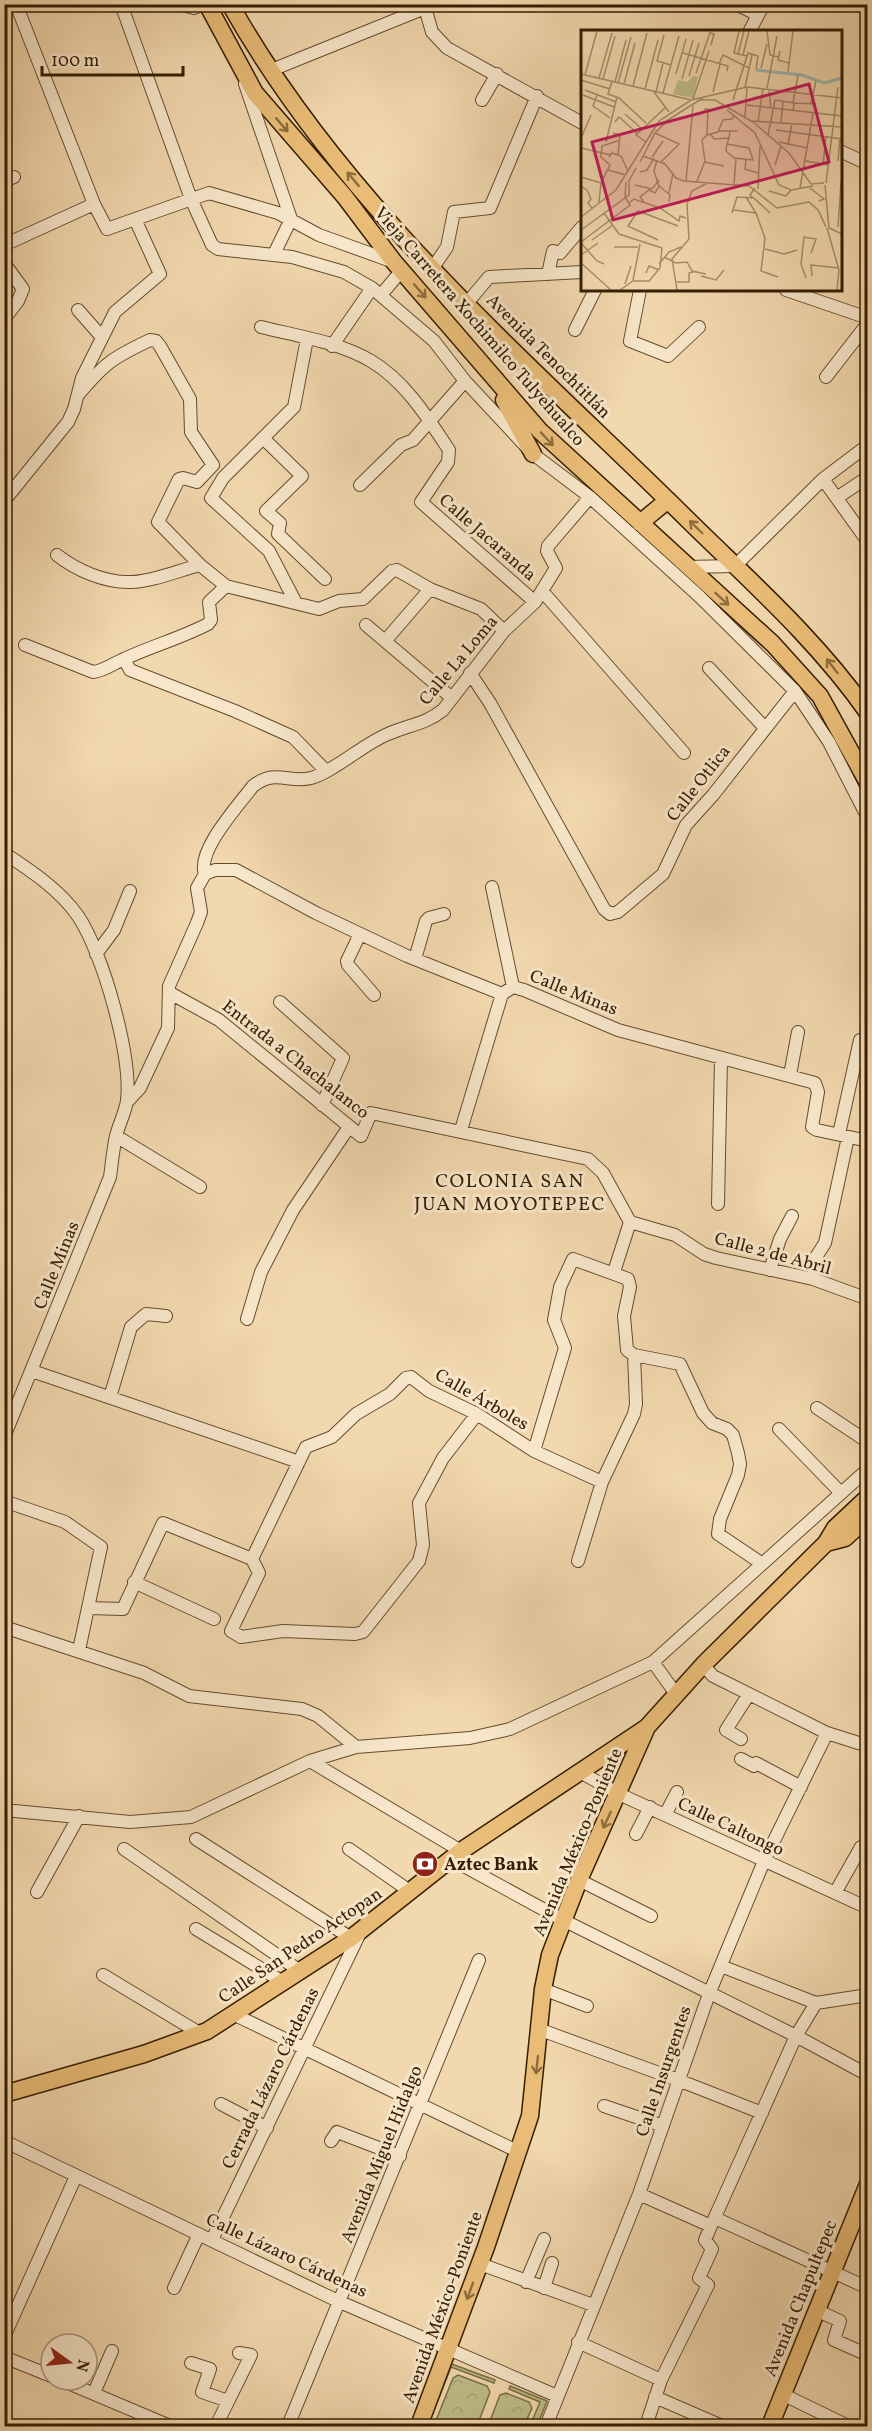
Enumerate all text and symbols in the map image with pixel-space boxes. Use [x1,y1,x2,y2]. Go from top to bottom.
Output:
inset map [581,30,842,291]
scale bar [42,39,183,77]
text: 100 m [51,49,100,74]
one-way arrow [275,117,289,132]
one-way arrow [347,171,360,187]
street label: Vieja Carretera Xochimilco Tulyehualco [368,202,590,452]
one-way arrow [413,283,427,298]
street label: Avenida Tenochtitlán [480,289,616,425]
one-way arrow [540,431,554,446]
street label: Calle Jacaranda [433,489,541,588]
one-way arrow [688,520,703,535]
one-way arrow [714,592,729,606]
street label: Calle La Loma [414,610,504,711]
one-way arrow [826,659,839,675]
street label: Calle Otlica [661,740,737,827]
street label: Calle Minas [526,964,621,1022]
street label: Entrada a Chachalanco [216,995,374,1126]
district label: COLONIA SAN JUAN MOYOTEPEC [414,1168,606,1219]
street label: Calle Minas [28,1218,86,1313]
street label: Calle 2 de Abril [711,1227,834,1282]
street label: Calle Árboles [430,1363,533,1437]
street label: Avenida México-Poniente [527,1745,629,1941]
street label: Calle Caltongo [673,1792,788,1863]
one-way arrow [601,1810,612,1828]
bank icon: Aztec Bank [410,1849,440,1879]
place label: Aztec Bank [444,1853,539,1878]
street label: Calle San Pedro Actopan [214,1882,388,2010]
street label: Cerrada Lázaro Cárdenas [216,1984,326,2174]
street label: Calle Insurgentes [630,2003,699,2140]
one-way arrow [531,2055,542,2074]
street label: Avenida Miguel Hidalgo [335,2062,429,2247]
street label: Calle Lázaro Cárdenas [201,2208,371,2305]
street label: Avenida México-Poniente [397,2208,490,2407]
street label: Avenida Chapultepec [758,2216,844,2381]
one-way arrow [463,2282,474,2300]
north arrow [39,2332,99,2392]
text: N [69,2357,94,2374]

